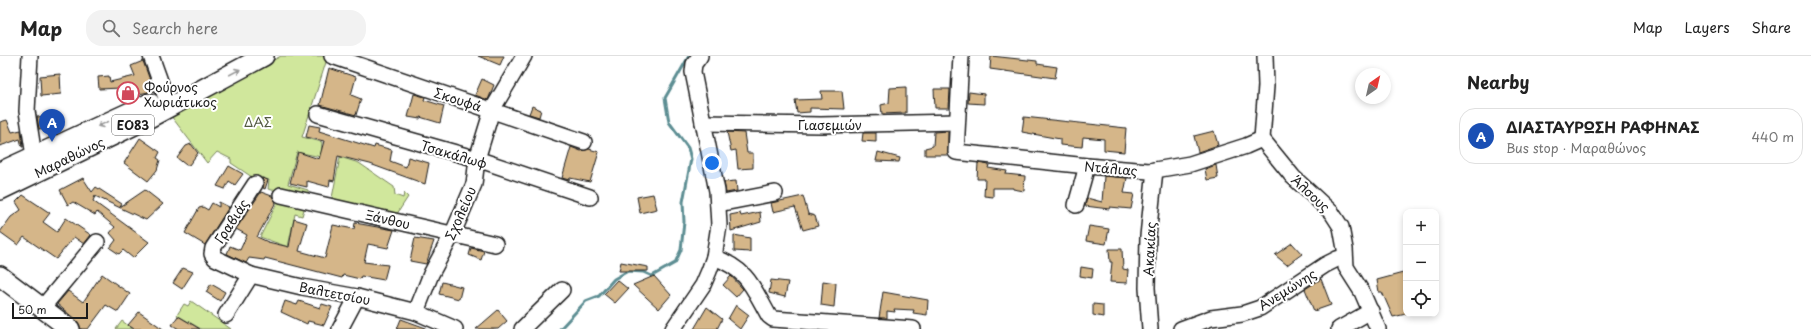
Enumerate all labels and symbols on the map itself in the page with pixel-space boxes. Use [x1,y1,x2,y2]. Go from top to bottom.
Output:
one-way arrow [229,67,241,75]
north arrow [1355,68,1391,104]
place label: Φούρνος Χωριάτικος [144,77,217,111]
shop icon: Φούρνος Χωριάτικος [115,80,141,106]
street label: Σκουφά [432,82,485,116]
pin: A [39,109,65,142]
park label: ΔΑΣ [244,112,272,131]
road number: ΕΟ83 [112,115,154,135]
street label: Γιασεμιών [798,115,862,134]
one-way arrow [97,121,109,128]
street label: Μαραθώνος [31,132,107,182]
street label: Τσακάλωφ [418,135,490,173]
your location [702,153,722,173]
street label: Ντάλιας [1084,156,1139,180]
street label: Άλσους [1287,170,1335,216]
street label: Σχολείου [440,183,480,243]
street label: Γραβιάς [210,195,253,247]
street label: Ξάνθου [364,205,412,233]
street label: Ακακίας [1138,221,1160,277]
street label: Ανεμώνης [1254,264,1320,314]
street label: Βαλτετσίου [298,277,372,309]
scale bar [12,301,88,320]

